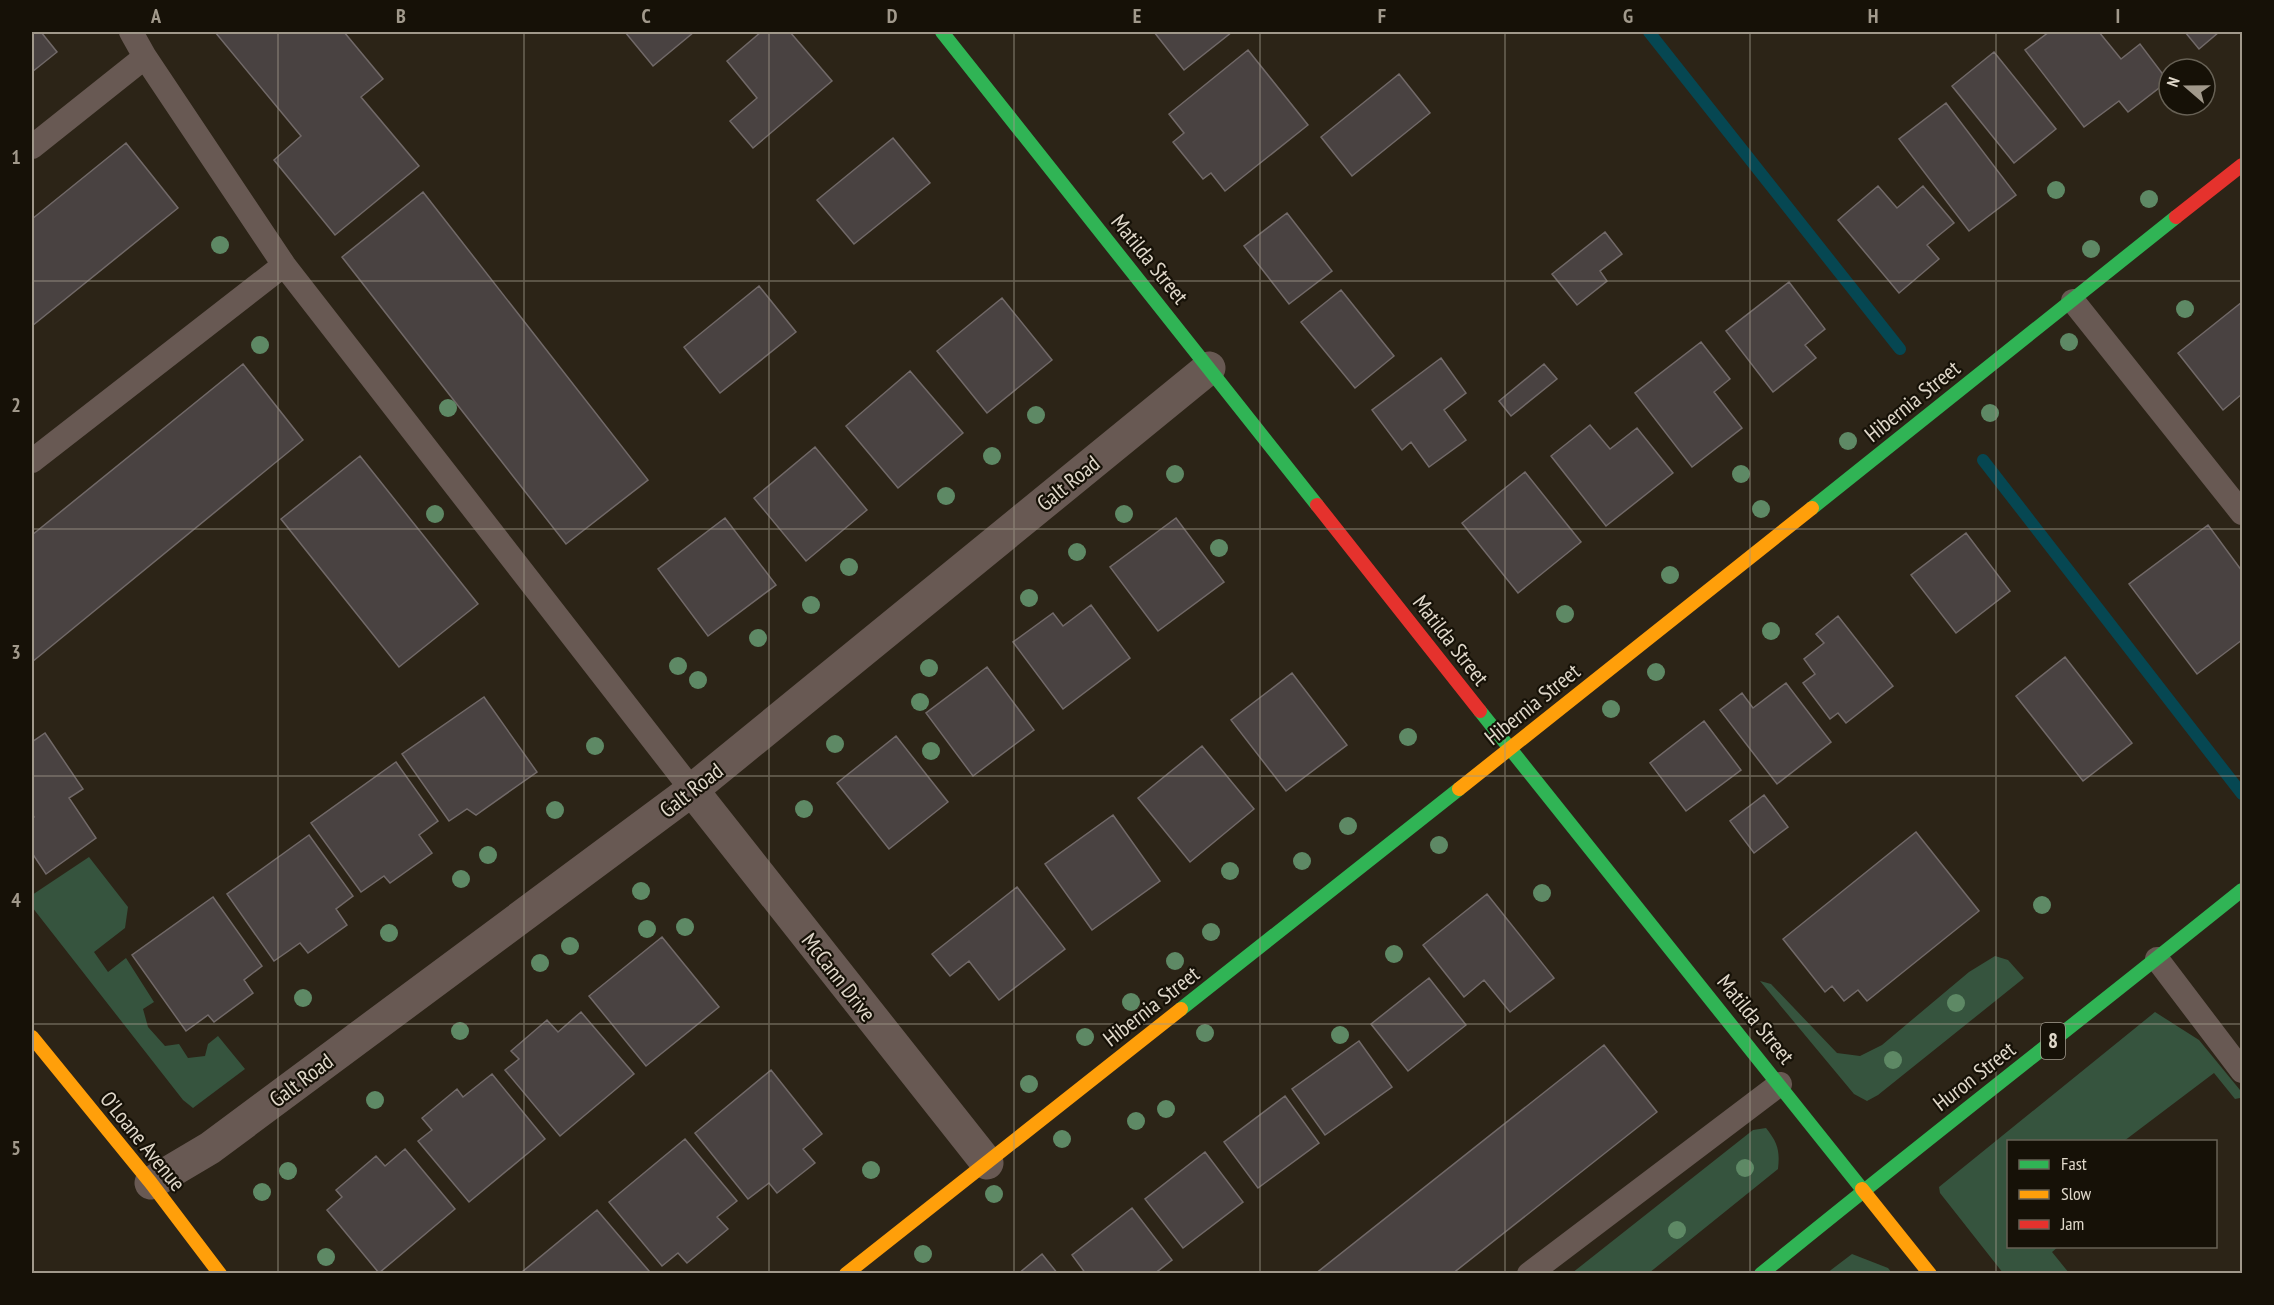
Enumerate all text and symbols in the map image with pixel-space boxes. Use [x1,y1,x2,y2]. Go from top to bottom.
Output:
text: A [150,3,162,29]
text: B [396,3,406,29]
text: C [641,3,651,29]
text: D [887,3,898,29]
text: E [1133,3,1141,29]
text: F [1378,3,1386,29]
text: G [1623,3,1633,29]
text: H [1868,3,1878,29]
text: I [2116,3,2120,29]
north arrow [2157,57,2217,117]
text: N [2162,74,2184,89]
text: 1 [11,144,21,170]
street label: Matilda Street [1105,208,1195,310]
street label: Hibernia Street [1859,354,1965,448]
text: 2 [11,392,21,418]
street label: Galt Road [1031,449,1105,517]
street label: Matilda Street [1407,589,1495,691]
text: 3 [11,639,21,665]
street label: Hibernia Street [1479,657,1585,751]
street label: Galt Road [654,756,728,824]
text: 4 [11,887,21,913]
street label: McCann Drive [796,927,882,1027]
street label: Hibernia Street [1097,960,1205,1052]
street label: Matilda Street [1711,968,1801,1070]
road number: 8 [2041,1023,2065,1059]
street label: Huron Street [1927,1035,2021,1117]
street label: Galt Road [263,1047,339,1113]
street label: O'Loane Avenue [94,1085,192,1197]
text: 5 [11,1135,21,1161]
legend [2007,1140,2217,1248]
text: Fast [2061,1152,2087,1175]
text: Slow [2061,1182,2092,1205]
text: Jam [2060,1212,2084,1235]

